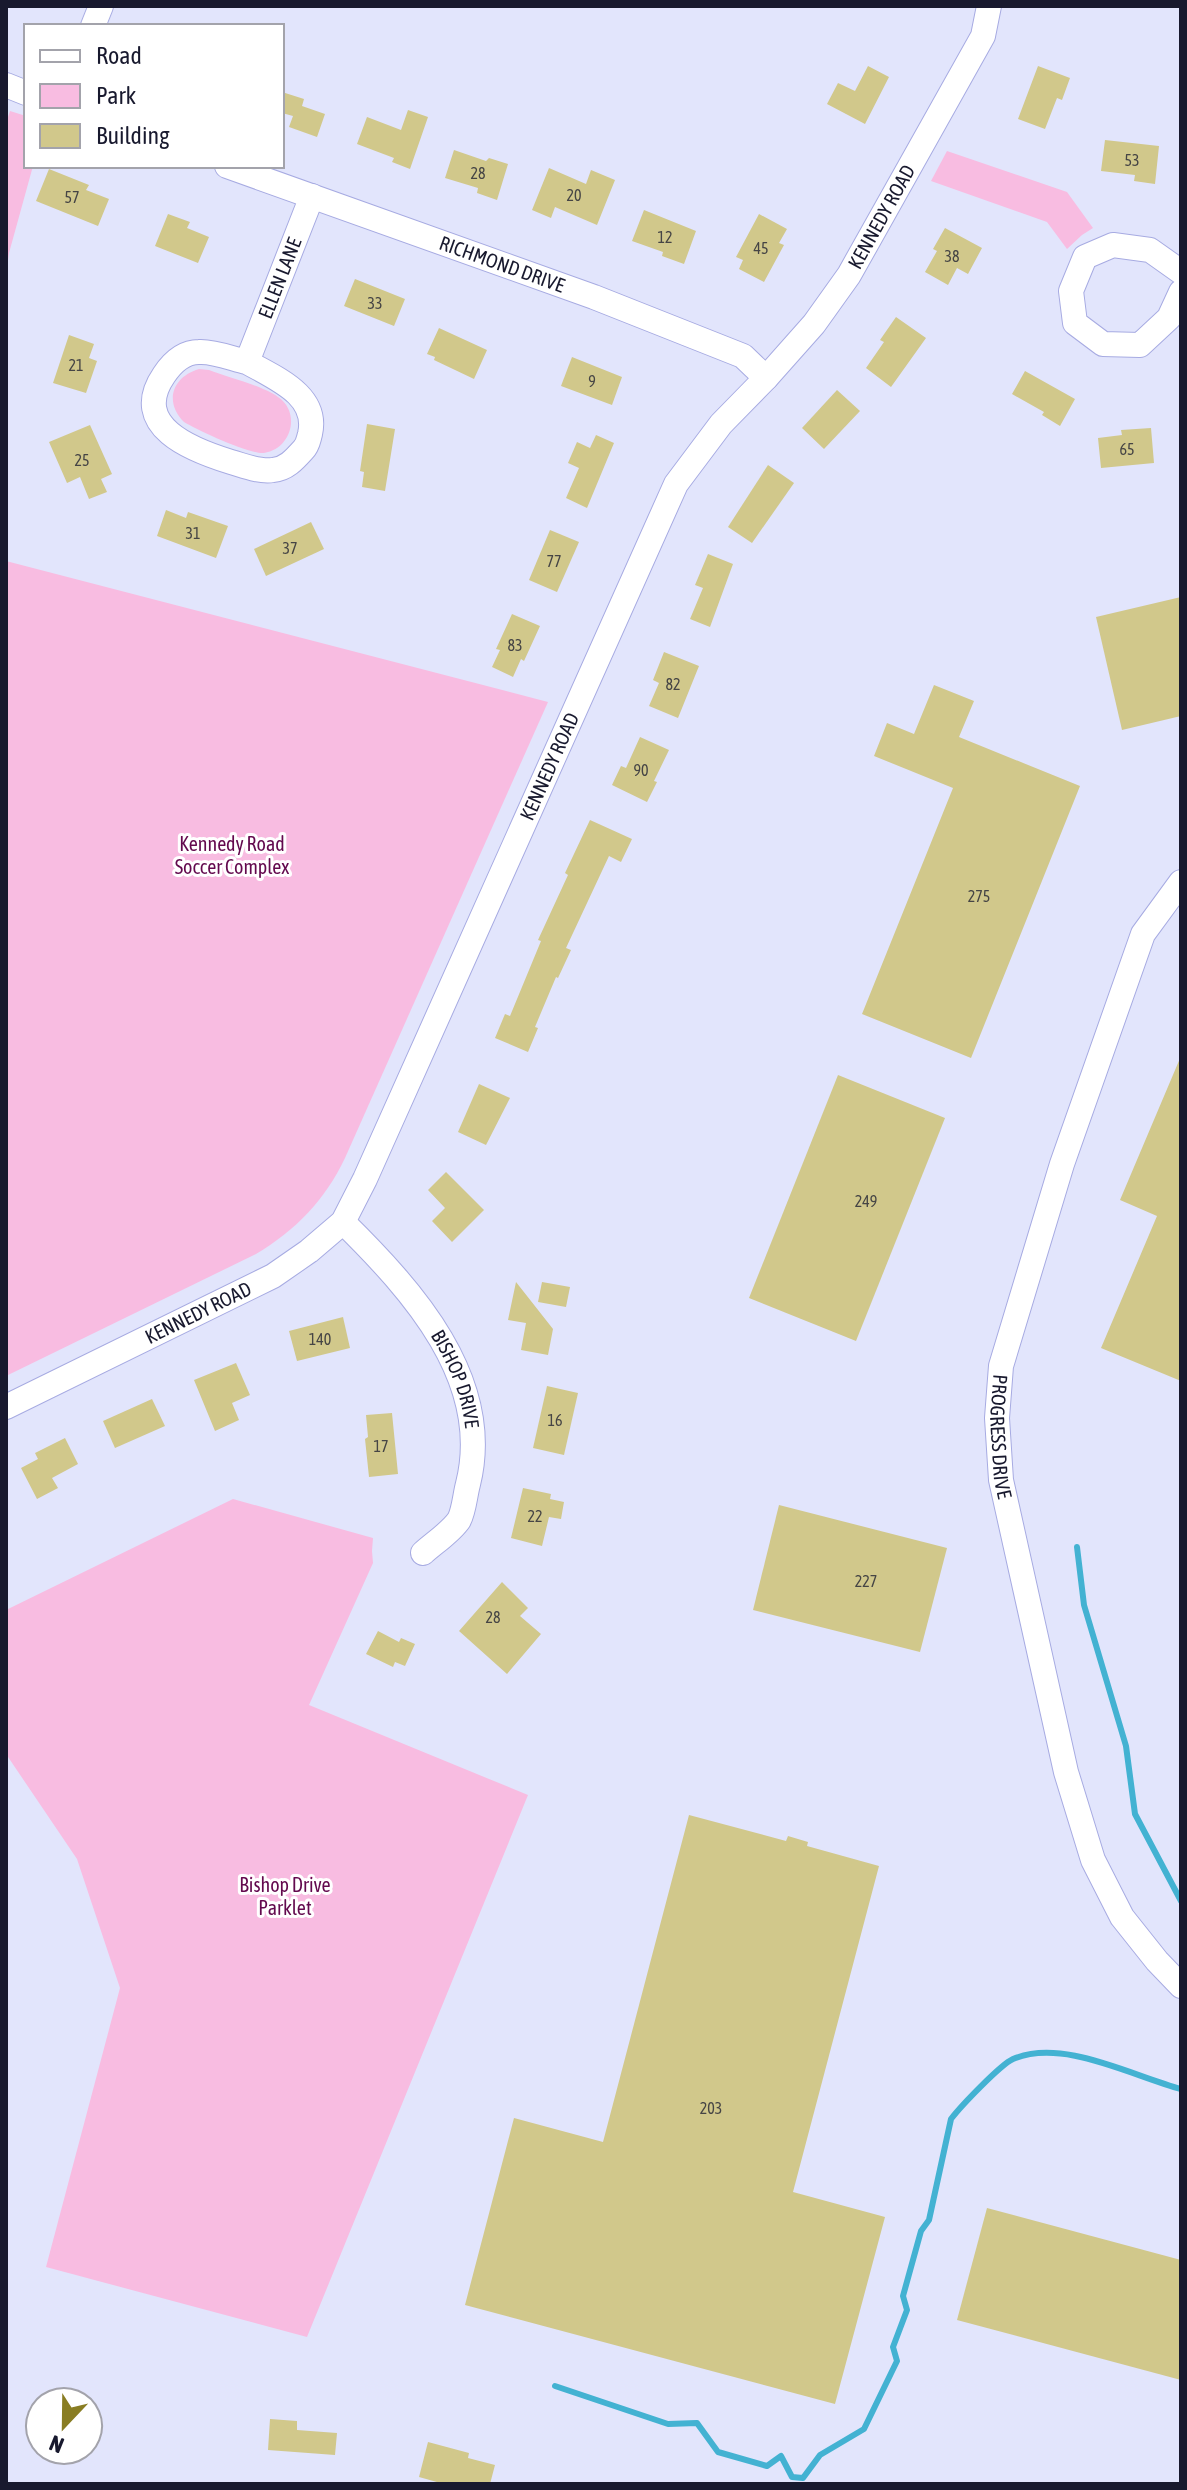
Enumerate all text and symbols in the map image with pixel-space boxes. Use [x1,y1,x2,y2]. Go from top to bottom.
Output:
legend [24,24,284,168]
text: Road [96,42,142,69]
text: Park [96,82,137,109]
text: Building [96,122,170,149]
house number: 53 [1124,151,1140,169]
street label: KENNEDY ROAD [843,161,919,273]
house number: 28 [470,164,486,182]
house number: 20 [566,186,582,204]
house number: 57 [64,188,80,206]
house number: 12 [657,228,673,246]
street label: RICHMOND DRIVE [437,231,568,297]
street label: ELLEN LANE [253,234,306,322]
house number: 45 [753,239,769,257]
house number: 38 [944,247,960,265]
house number: 33 [367,294,383,312]
house number: 21 [68,356,84,374]
house number: 9 [588,372,596,390]
house number: 65 [1119,440,1135,458]
house number: 25 [74,451,90,469]
house number: 31 [185,524,201,542]
house number: 37 [282,539,298,557]
house number: 77 [546,552,562,570]
house number: 83 [507,636,523,654]
house number: 82 [665,675,681,693]
street label: KENNEDY ROAD [515,709,583,824]
house number: 90 [633,761,649,779]
park label: Kennedy Road Soccer Complex [175,832,289,878]
house number: 275 [968,887,990,905]
house number: 249 [855,1192,877,1210]
street label: KENNEDY ROAD [141,1277,255,1348]
street label: BISHOP DRIVE [427,1325,484,1430]
house number: 140 [309,1330,331,1348]
street label: PROGRESS DRIVE [986,1374,1017,1501]
house number: 16 [547,1411,563,1429]
house number: 17 [373,1437,389,1455]
house number: 22 [527,1507,543,1525]
house number: 227 [855,1572,877,1590]
house number: 28 [485,1608,501,1626]
park label: Bishop Drive Parklet [239,1873,331,1919]
house number: 203 [700,2099,722,2117]
north arrow [24,2386,104,2466]
text: N [46,2430,67,2459]

